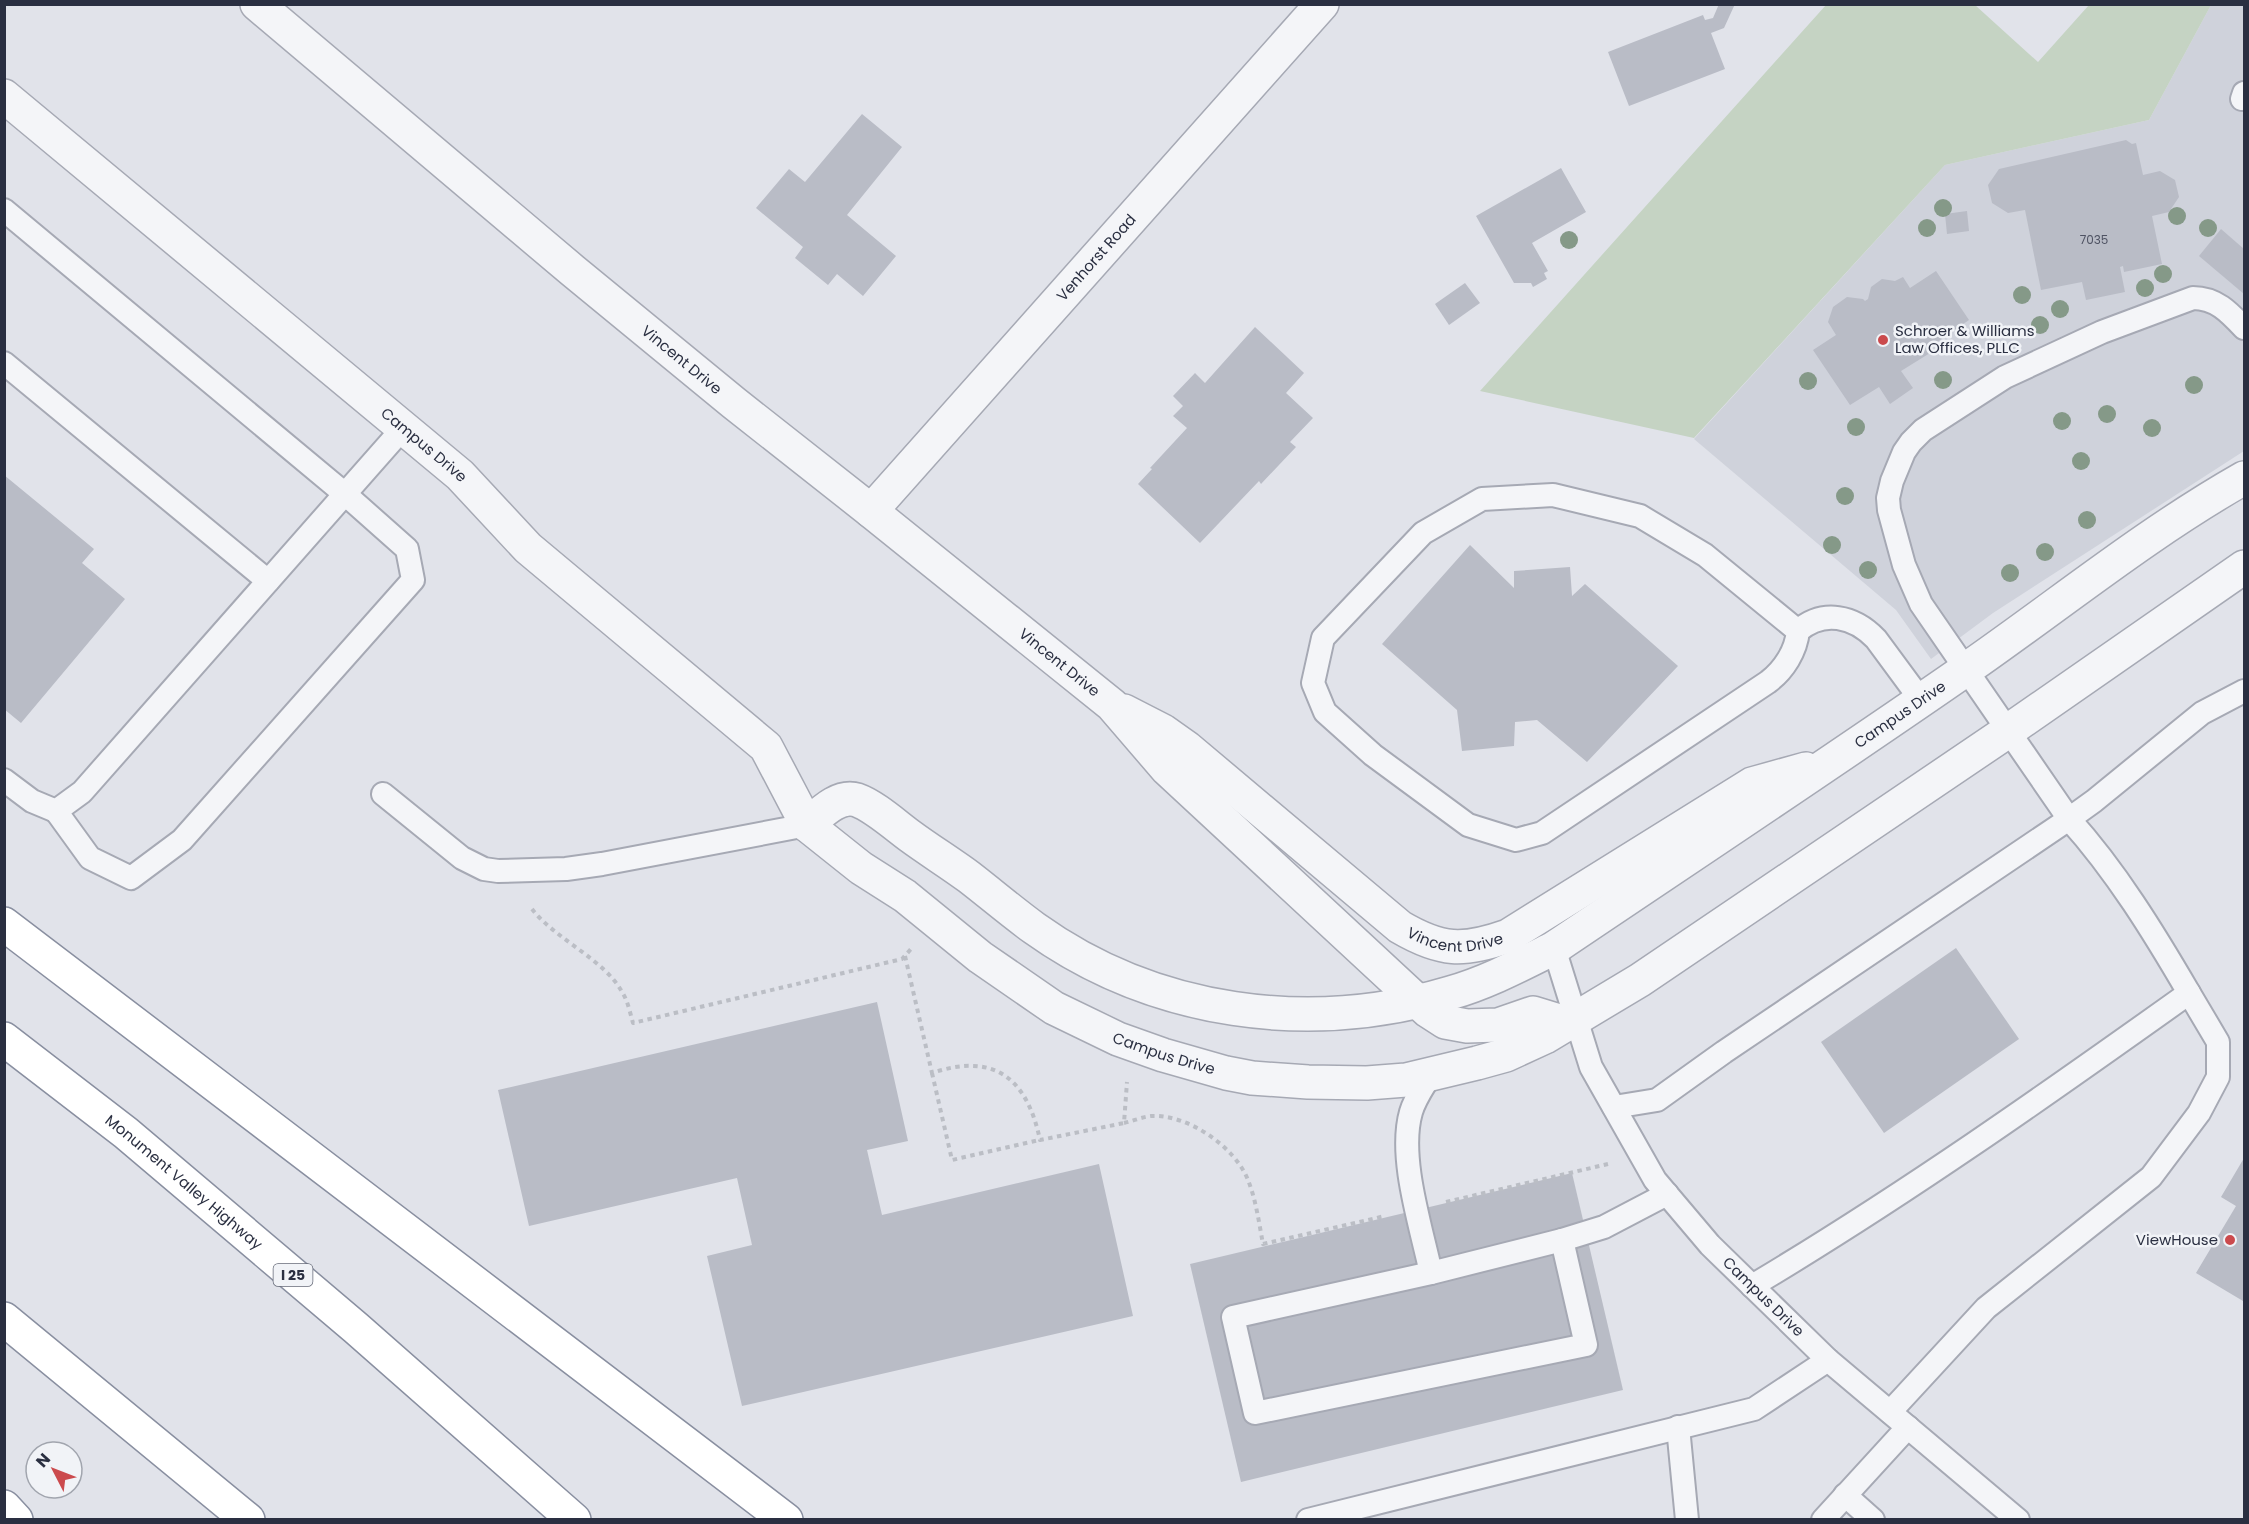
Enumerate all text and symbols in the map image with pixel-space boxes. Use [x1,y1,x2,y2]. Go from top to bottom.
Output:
street label: Venhorst Road [1051,209,1140,306]
house number: 7035 [2080,231,2108,248]
street label: Vincent Drive [637,320,727,399]
place label: Schroer & Williams Law Offices, PLLC [1895,320,2035,358]
marker: Schroer & Williams Law Offices, PLLC [1876,333,1890,347]
street label: Campus Drive [377,403,472,486]
street label: Vincent Drive [1015,623,1105,701]
street label: Campus Drive [1850,676,1950,753]
street label: Vincent Drive [1404,922,1506,957]
street label: Campus Drive [1110,1027,1218,1079]
street label: Monument Valley Highway [101,1110,268,1255]
place label: ViewHouse [2136,1229,2218,1250]
marker: ViewHouse [2223,1233,2237,1247]
street label: Campus Drive [1718,1252,1809,1341]
road number: I 25 [274,1264,312,1286]
north arrow [24,1440,84,1500]
text: N [31,1448,56,1472]

